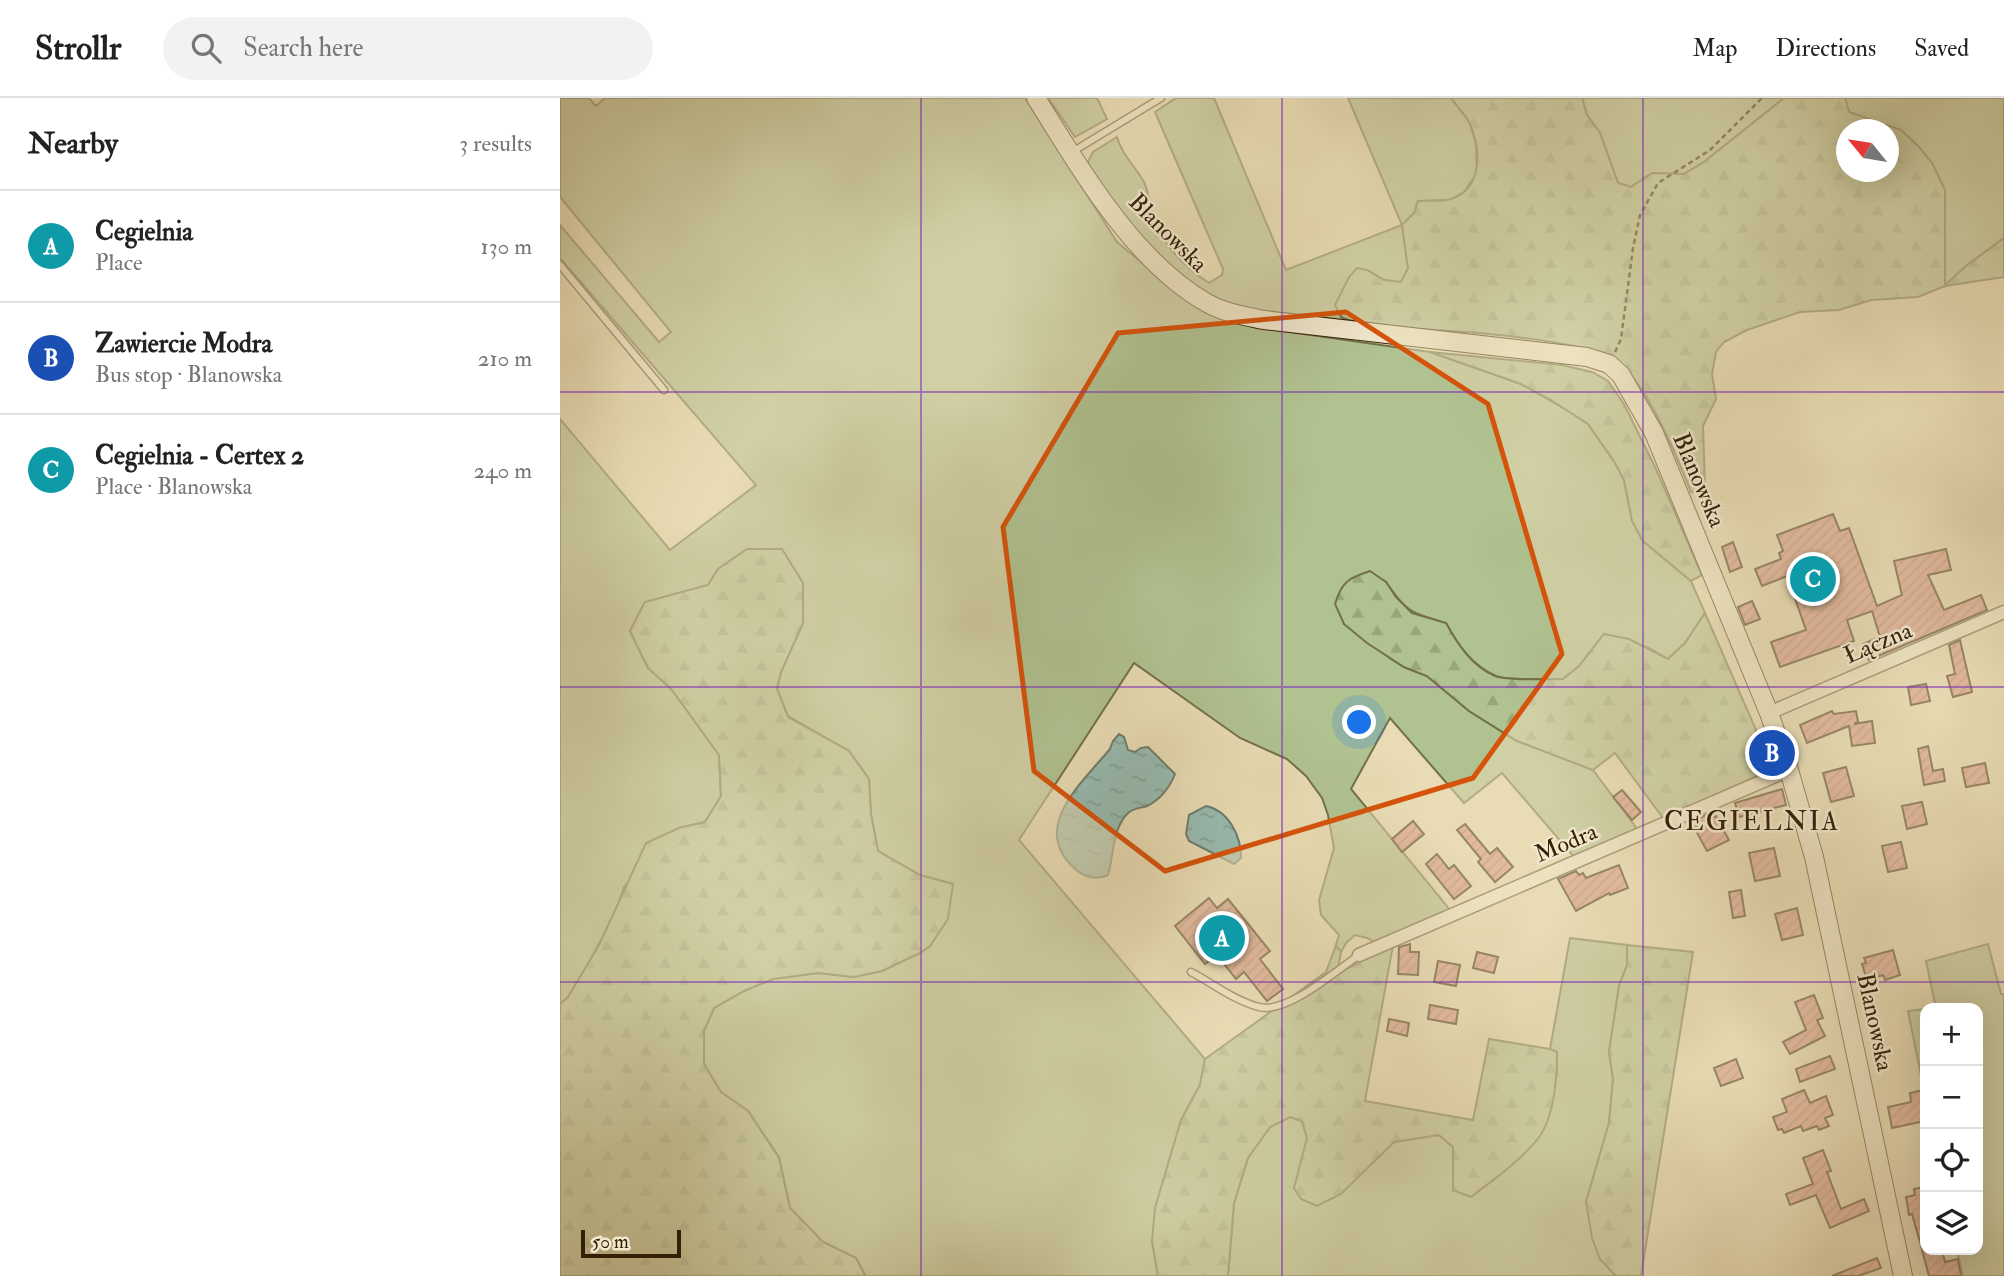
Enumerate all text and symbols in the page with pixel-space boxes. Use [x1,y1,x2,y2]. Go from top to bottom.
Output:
search box [163,17,653,80]
text: Strollr [35,28,121,69]
icon: search [187,29,225,67]
text: Search here [243,32,363,64]
text: Map [1692,33,1737,64]
text: Directions [1775,33,1876,64]
text: Saved [1914,33,1969,64]
north arrow [1836,119,1899,182]
text: Nearby [28,125,118,162]
text: 3 results [459,129,532,158]
street label: Blanowska [1122,187,1215,280]
text: Cegielnia [95,216,193,248]
text: A [44,232,58,261]
text: 130 m [480,232,532,261]
text: Place [95,248,143,277]
text: Zawiercie Modra [95,328,272,360]
text: B [43,344,59,373]
text: 210 m [478,344,532,373]
text: Bus stop · Blanowska [95,360,282,389]
street label: Blanowska [1665,428,1733,533]
text: Cegielnia - Certex 2 [95,440,304,472]
text: C [43,456,59,485]
text: 240 m [473,456,532,485]
text: Place · Blanowska [95,472,252,501]
pin: C [1790,553,1836,605]
street label: Łączna [1839,614,1918,671]
your location [1342,705,1376,739]
pin: B [1749,727,1795,779]
district label: CEGIELNIA [1664,806,1840,838]
street label: Modra [1530,816,1603,870]
pin: A [1199,912,1245,964]
street label: Blanowska [1849,970,1901,1075]
map controls [1920,1003,1983,1255]
button: + [1920,1003,1983,1066]
button: − [1920,1066,1983,1129]
button: locate [1920,1129,1983,1192]
button: layers [1920,1192,1983,1255]
scale bar [581,1227,681,1259]
text: 50 m [592,1230,629,1254]

